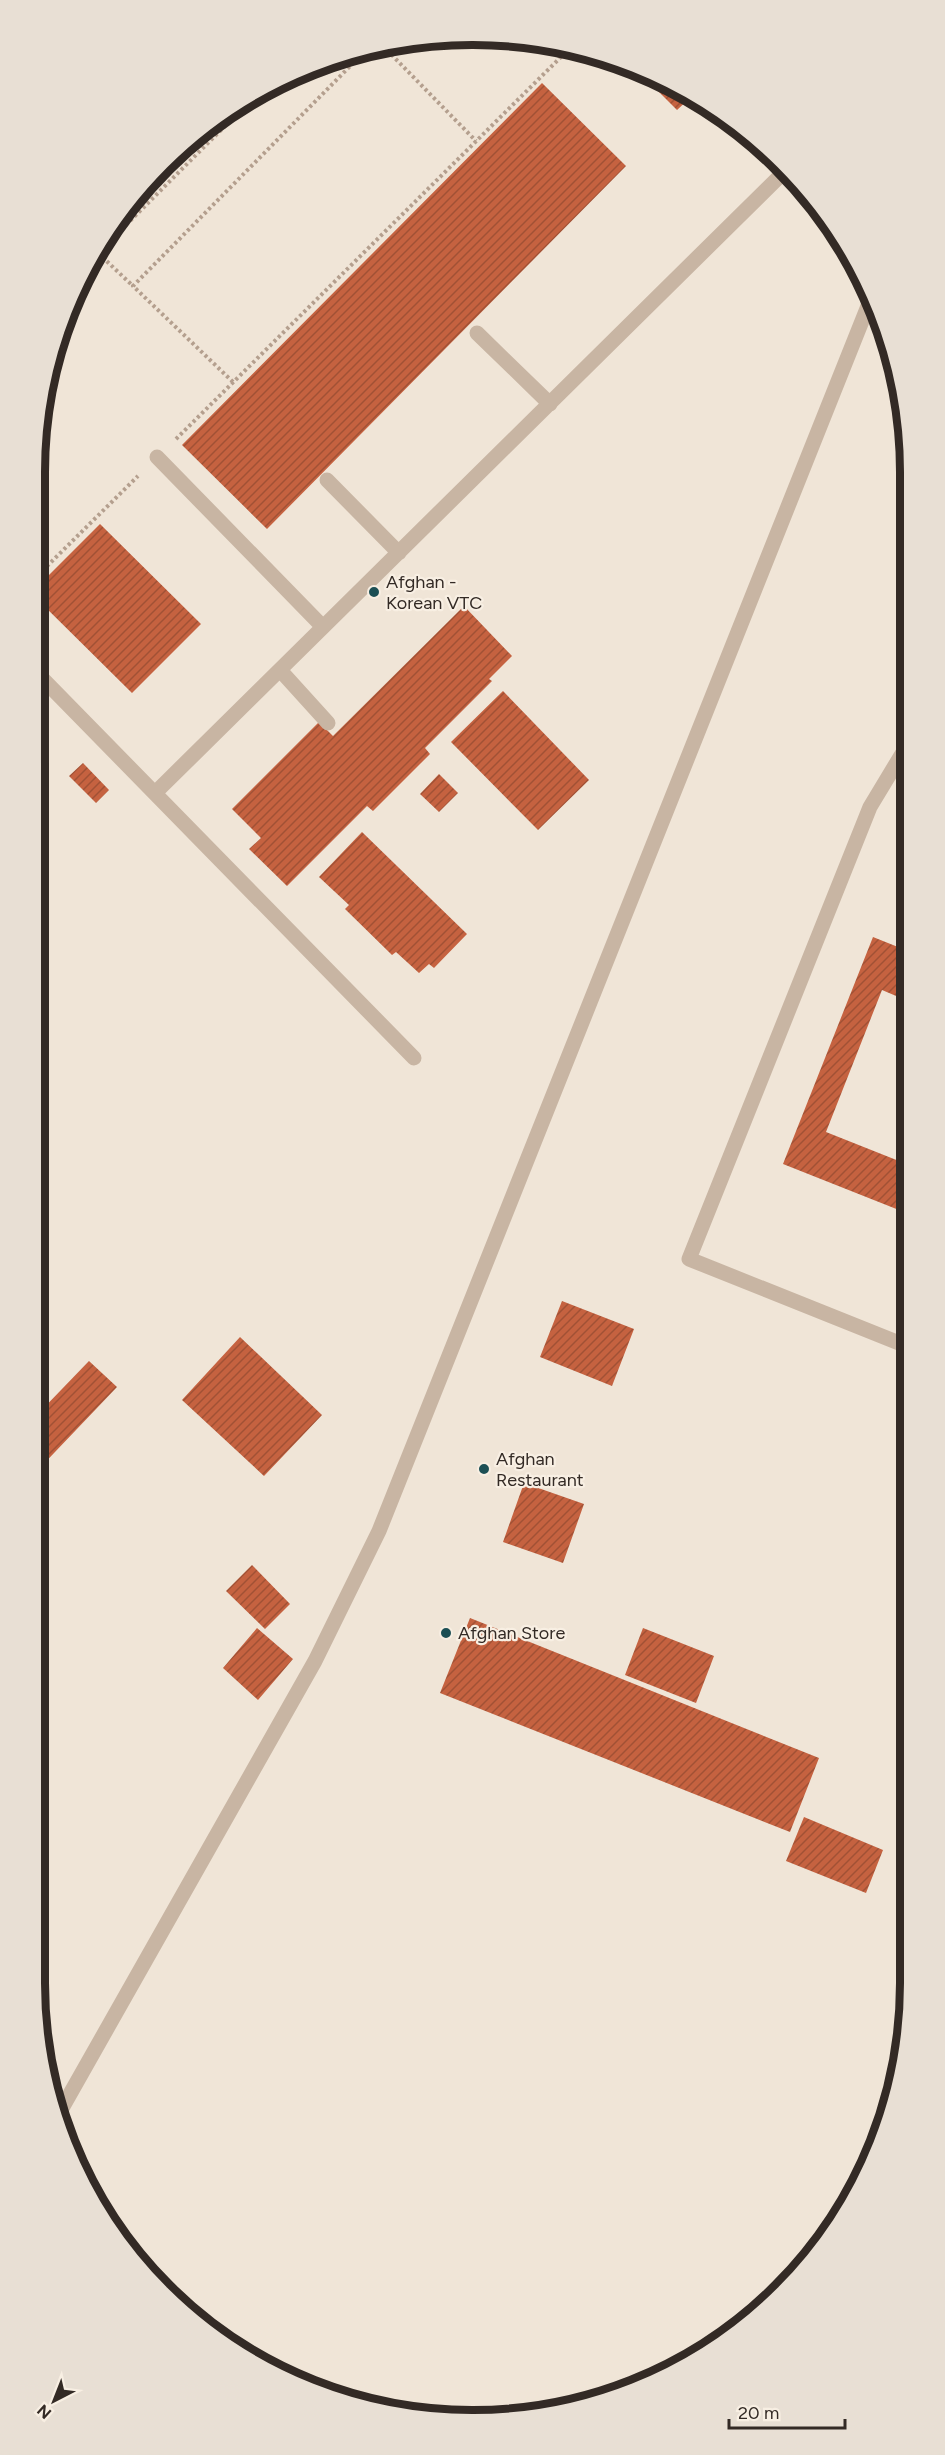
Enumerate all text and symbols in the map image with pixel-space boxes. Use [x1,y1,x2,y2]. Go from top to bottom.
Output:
place label: Afghan - Korean VTC [386,571,482,614]
marker: Afghan - Korean VTC [367,585,381,599]
place label: Afghan Restaurant [496,1448,584,1491]
marker: Afghan Restaurant [477,1462,491,1476]
place label: Afghan Store [458,1622,565,1644]
marker: Afghan Store [439,1626,453,1640]
north arrow [24,2371,84,2431]
scale bar [729,2392,844,2430]
text: N [33,2401,55,2423]
text: 20 m [738,2402,779,2424]

